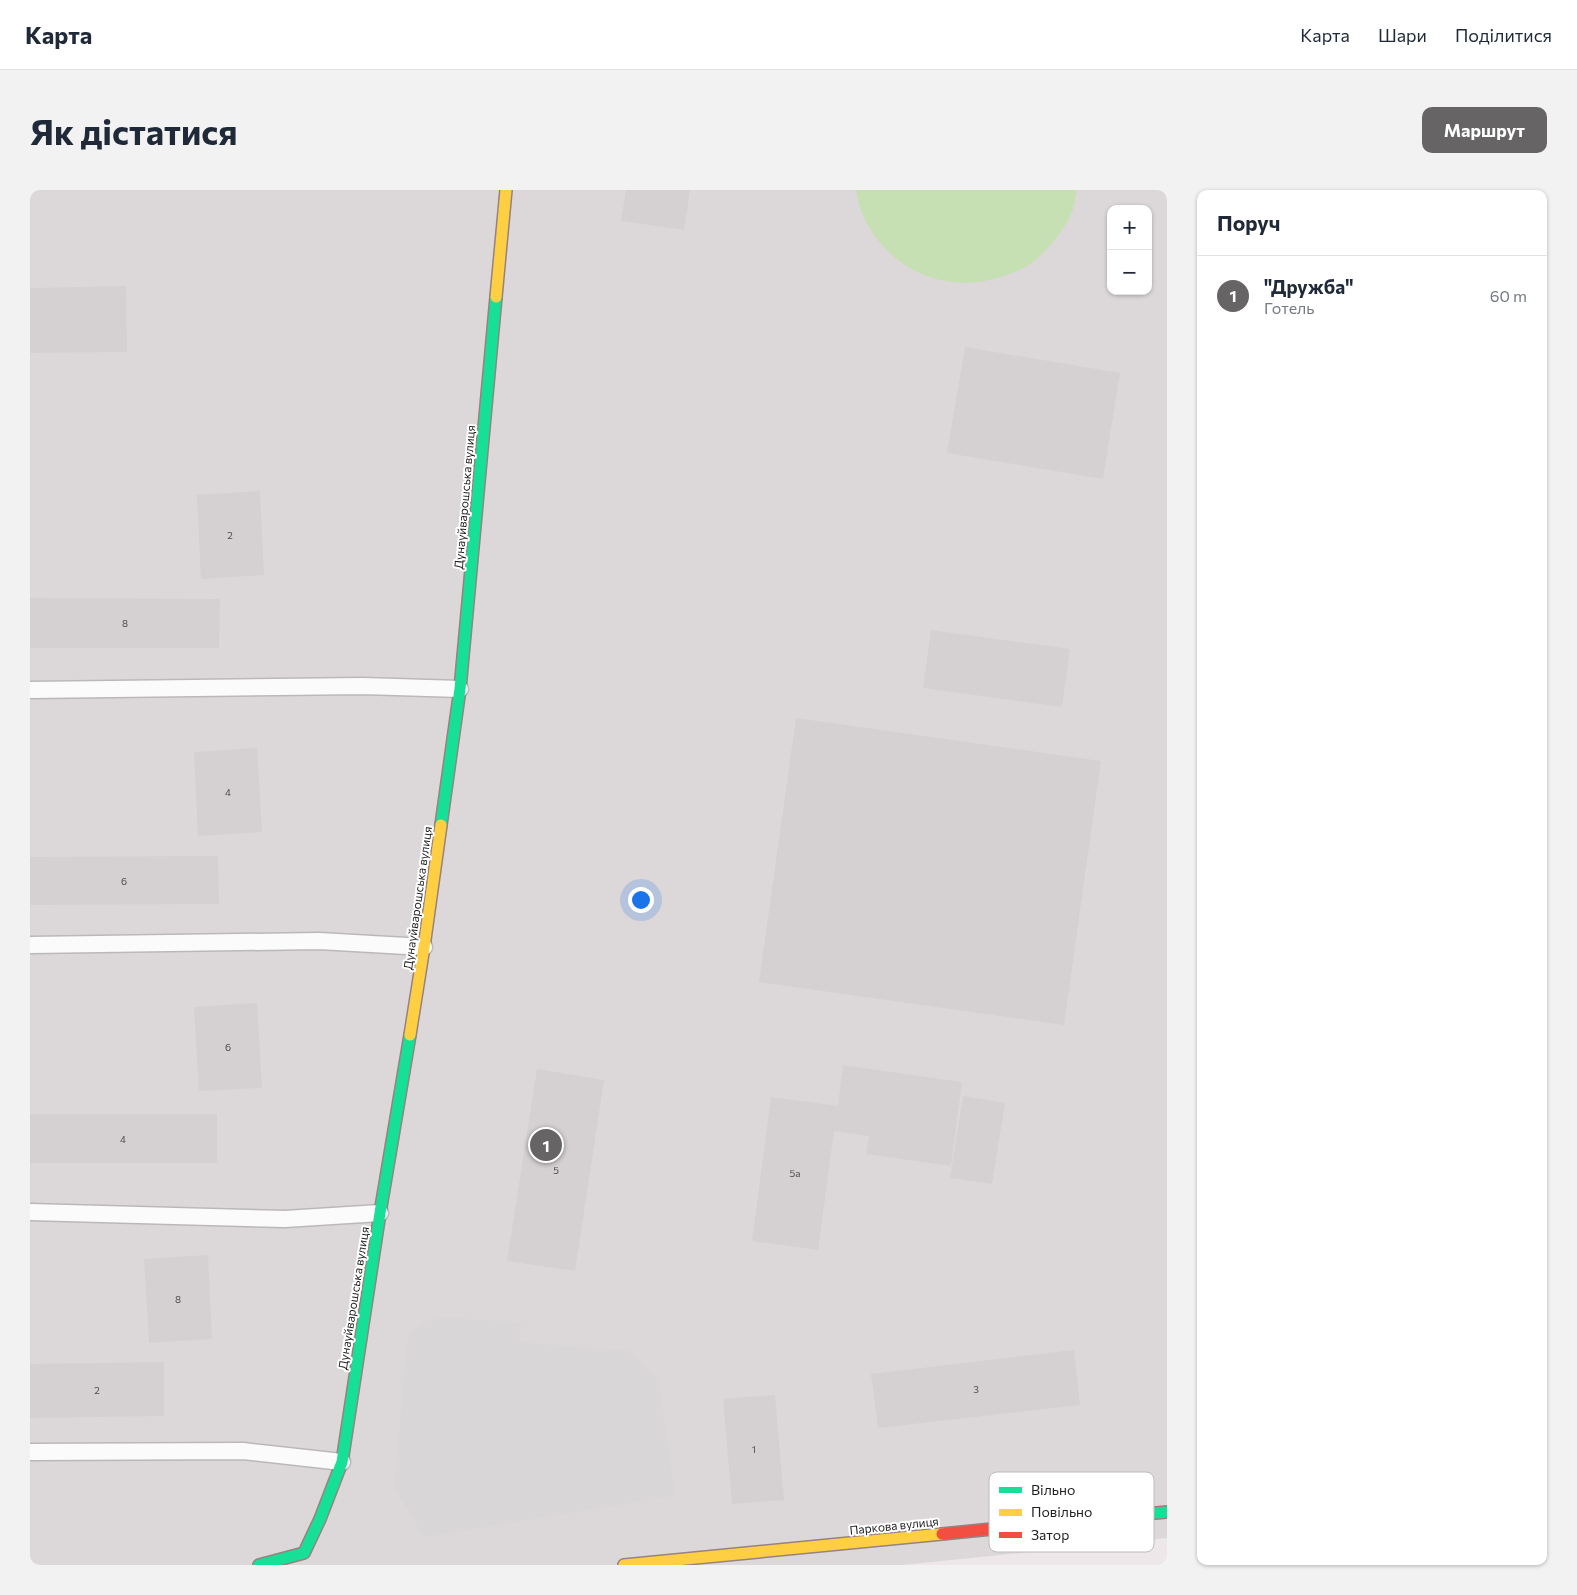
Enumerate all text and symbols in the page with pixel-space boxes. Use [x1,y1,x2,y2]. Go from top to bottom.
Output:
text: Карта [25,20,92,49]
text: Карта [1300,24,1350,46]
text: Шари [1378,24,1427,46]
text: Поділитися [1455,24,1552,46]
button: Маршрут [1422,107,1547,153]
text: Як дістатися [30,109,238,152]
map controls [1107,205,1152,295]
button: + [1107,205,1152,250]
text: Поруч [1217,210,1280,235]
button: − [1107,250,1152,295]
text: "Дружба" [1264,275,1354,298]
text: 1 [1229,286,1237,305]
text: 60 m [1490,286,1527,305]
text: Готель [1264,298,1315,317]
street label: Дунауйварошська вулиця [451,424,477,570]
house number: 2 [227,529,233,541]
house number: 8 [122,617,128,629]
house number: 4 [225,786,231,798]
street label: Дунауйварошська вулиця [400,825,434,971]
house number: 6 [121,875,127,887]
your location [628,887,654,913]
house number: 6 [225,1041,231,1053]
pin: 1 [530,1126,562,1164]
house number: 4 [120,1133,126,1145]
house number: 5 [553,1164,559,1176]
house number: 5а [790,1167,800,1179]
street label: Дунауйварошська вулиця [335,1225,371,1371]
house number: 8 [175,1293,181,1305]
house number: 3 [973,1383,979,1395]
house number: 2 [94,1384,100,1396]
house number: 1 [752,1443,756,1455]
legend [989,1472,1154,1552]
text: Вільно [1031,1481,1075,1498]
text: Повільно [1031,1503,1092,1520]
street label: Паркова вулиця [849,1513,939,1537]
text: Затор [1031,1526,1069,1543]

